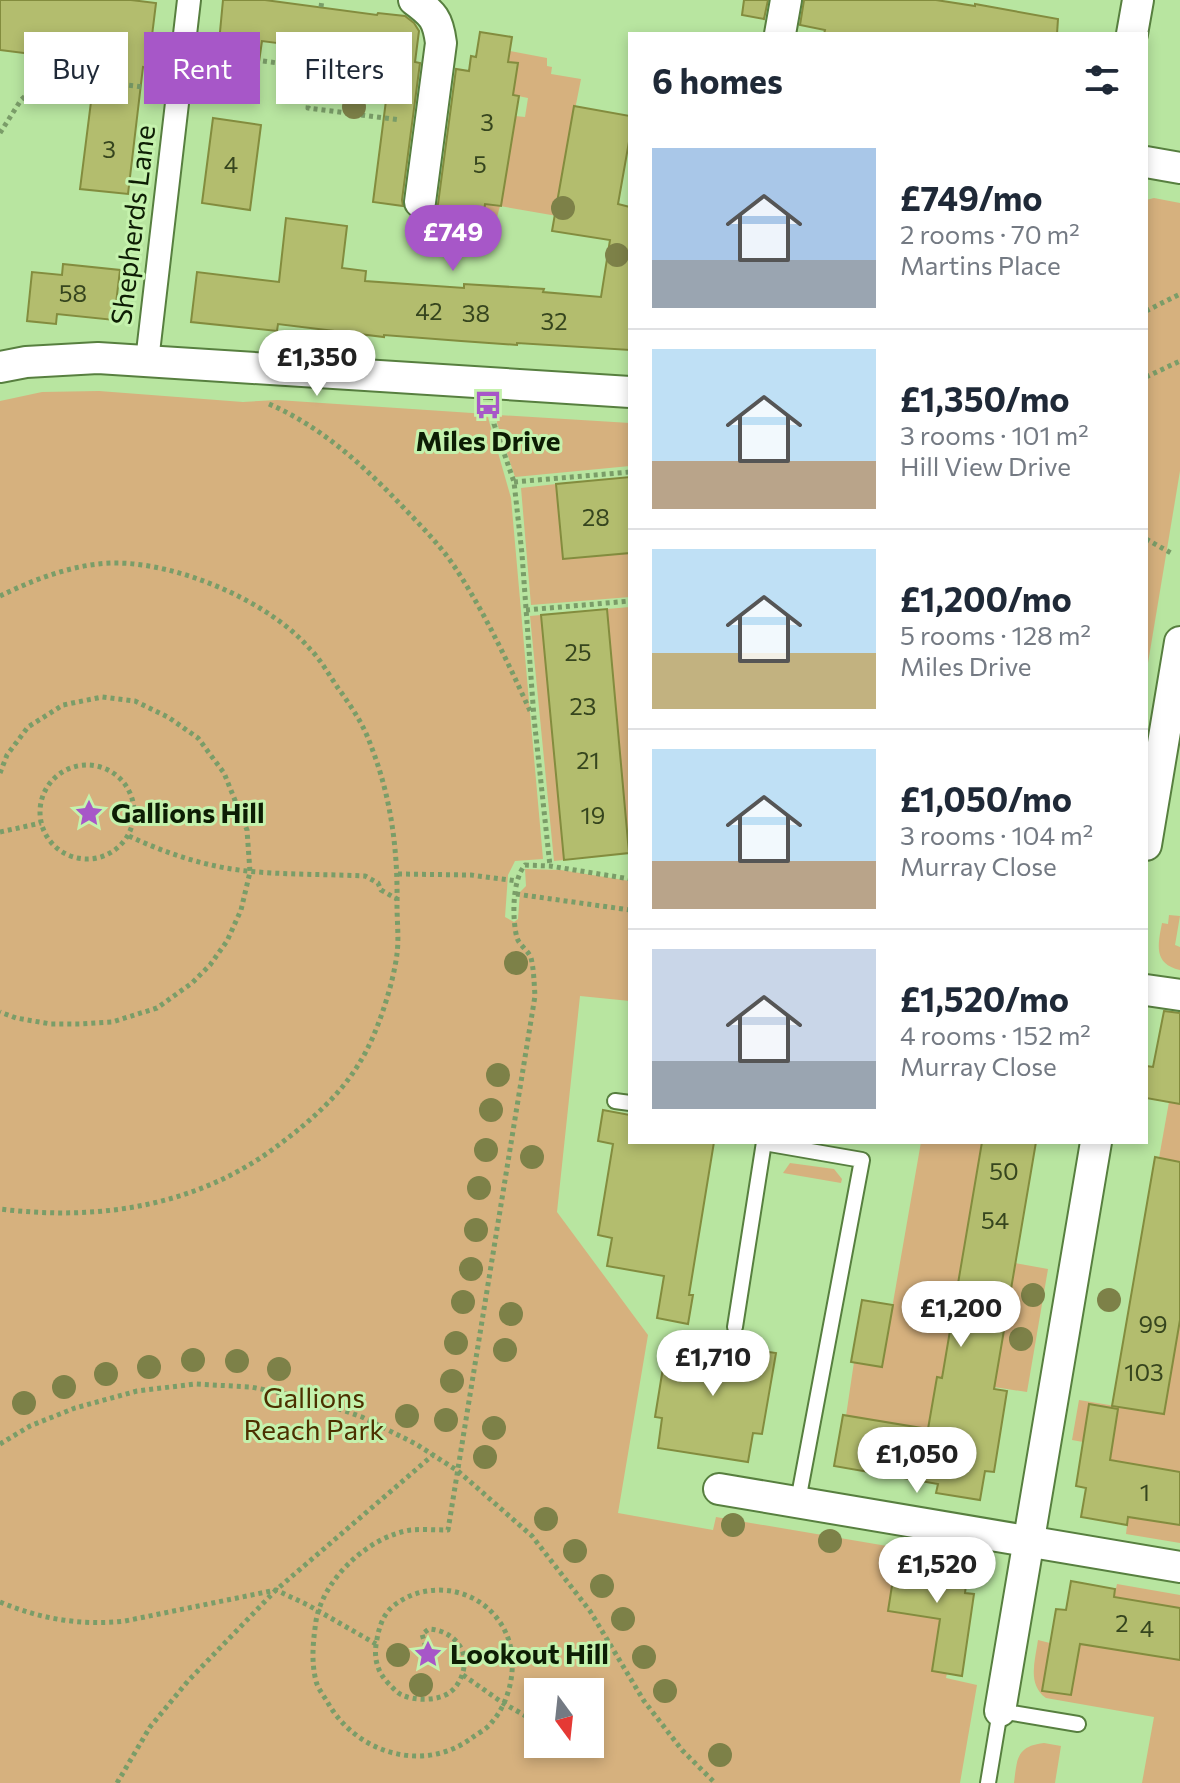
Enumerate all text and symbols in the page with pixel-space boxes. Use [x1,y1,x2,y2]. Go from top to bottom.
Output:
chip: Buy [24,32,128,104]
chip: Rent [144,32,260,104]
chip: Filters [276,32,412,104]
icon: filters [1080,58,1124,102]
text: 6 homes [652,59,783,101]
house number: 3 [480,107,494,136]
street label: Shepherds Lane [103,123,161,327]
house number: 3 [102,134,116,163]
house number: 4 [224,149,238,178]
house number: 5 [473,149,487,178]
text: £749/mo [900,176,1043,218]
icon: home [716,180,812,276]
pin: £749 [406,205,500,273]
text: £749 [423,215,483,246]
text: 2 rooms · 70 m² [900,218,1080,249]
text: Martins Place [900,249,1061,280]
house number: 58 [59,278,87,307]
house number: 42 [415,296,443,325]
house number: 38 [462,298,490,327]
house number: 32 [541,306,567,335]
pin: £1,350 [252,330,382,398]
text: £1,350 [276,340,358,371]
text: £1,350/mo [900,377,1070,419]
icon: home [716,381,812,477]
bus stop icon: Miles Drive [473,390,503,420]
text: 3 rooms · 101 m² [900,419,1089,450]
place label: Miles Drive [416,423,560,457]
text: Hill View Drive [900,450,1071,481]
house number: 28 [582,502,610,531]
text: £1,200/mo [900,577,1072,619]
icon: home [716,581,812,677]
text: 5 rooms · 128 m² [900,619,1091,650]
house number: 25 [564,637,592,666]
text: Miles Drive [900,650,1032,681]
house number: 23 [569,691,597,720]
house number: 21 [576,745,600,774]
text: £1,050/mo [900,777,1072,819]
icon: home [716,781,812,877]
place label: Gallions Hill [111,795,265,829]
place icon: Gallions Hill [74,798,104,828]
house number: 19 [581,800,605,829]
text: 3 rooms · 104 m² [900,819,1093,850]
text: Murray Close [900,850,1057,881]
text: £1,520/mo [900,977,1069,1019]
icon: home [716,981,812,1077]
text: 4 rooms · 152 m² [900,1019,1091,1050]
text: Murray Close [900,1050,1057,1081]
house number: 50 [989,1156,1019,1185]
house number: 54 [981,1205,1009,1234]
pin: £1,200 [896,1281,1026,1349]
text: £1,200 [920,1291,1002,1322]
house number: 99 [1138,1309,1168,1338]
pin: £1,710 [648,1330,778,1398]
text: £1,710 [675,1340,751,1371]
house number: 103 [1124,1357,1164,1386]
park label: Gallions Reach Park [243,1380,385,1446]
pin: £1,050 [852,1427,982,1495]
text: £1,050 [876,1437,958,1468]
house number: 1 [1140,1477,1150,1506]
pin: £1,520 [872,1537,1002,1605]
text: £1,520 [897,1547,977,1578]
house number: 2 [1115,1608,1129,1637]
house number: 4 [1140,1613,1154,1642]
place label: Lookout Hill [450,1636,609,1670]
place icon: Lookout Hill [413,1639,443,1669]
north arrow [524,1678,604,1758]
map controls [524,1678,604,1758]

